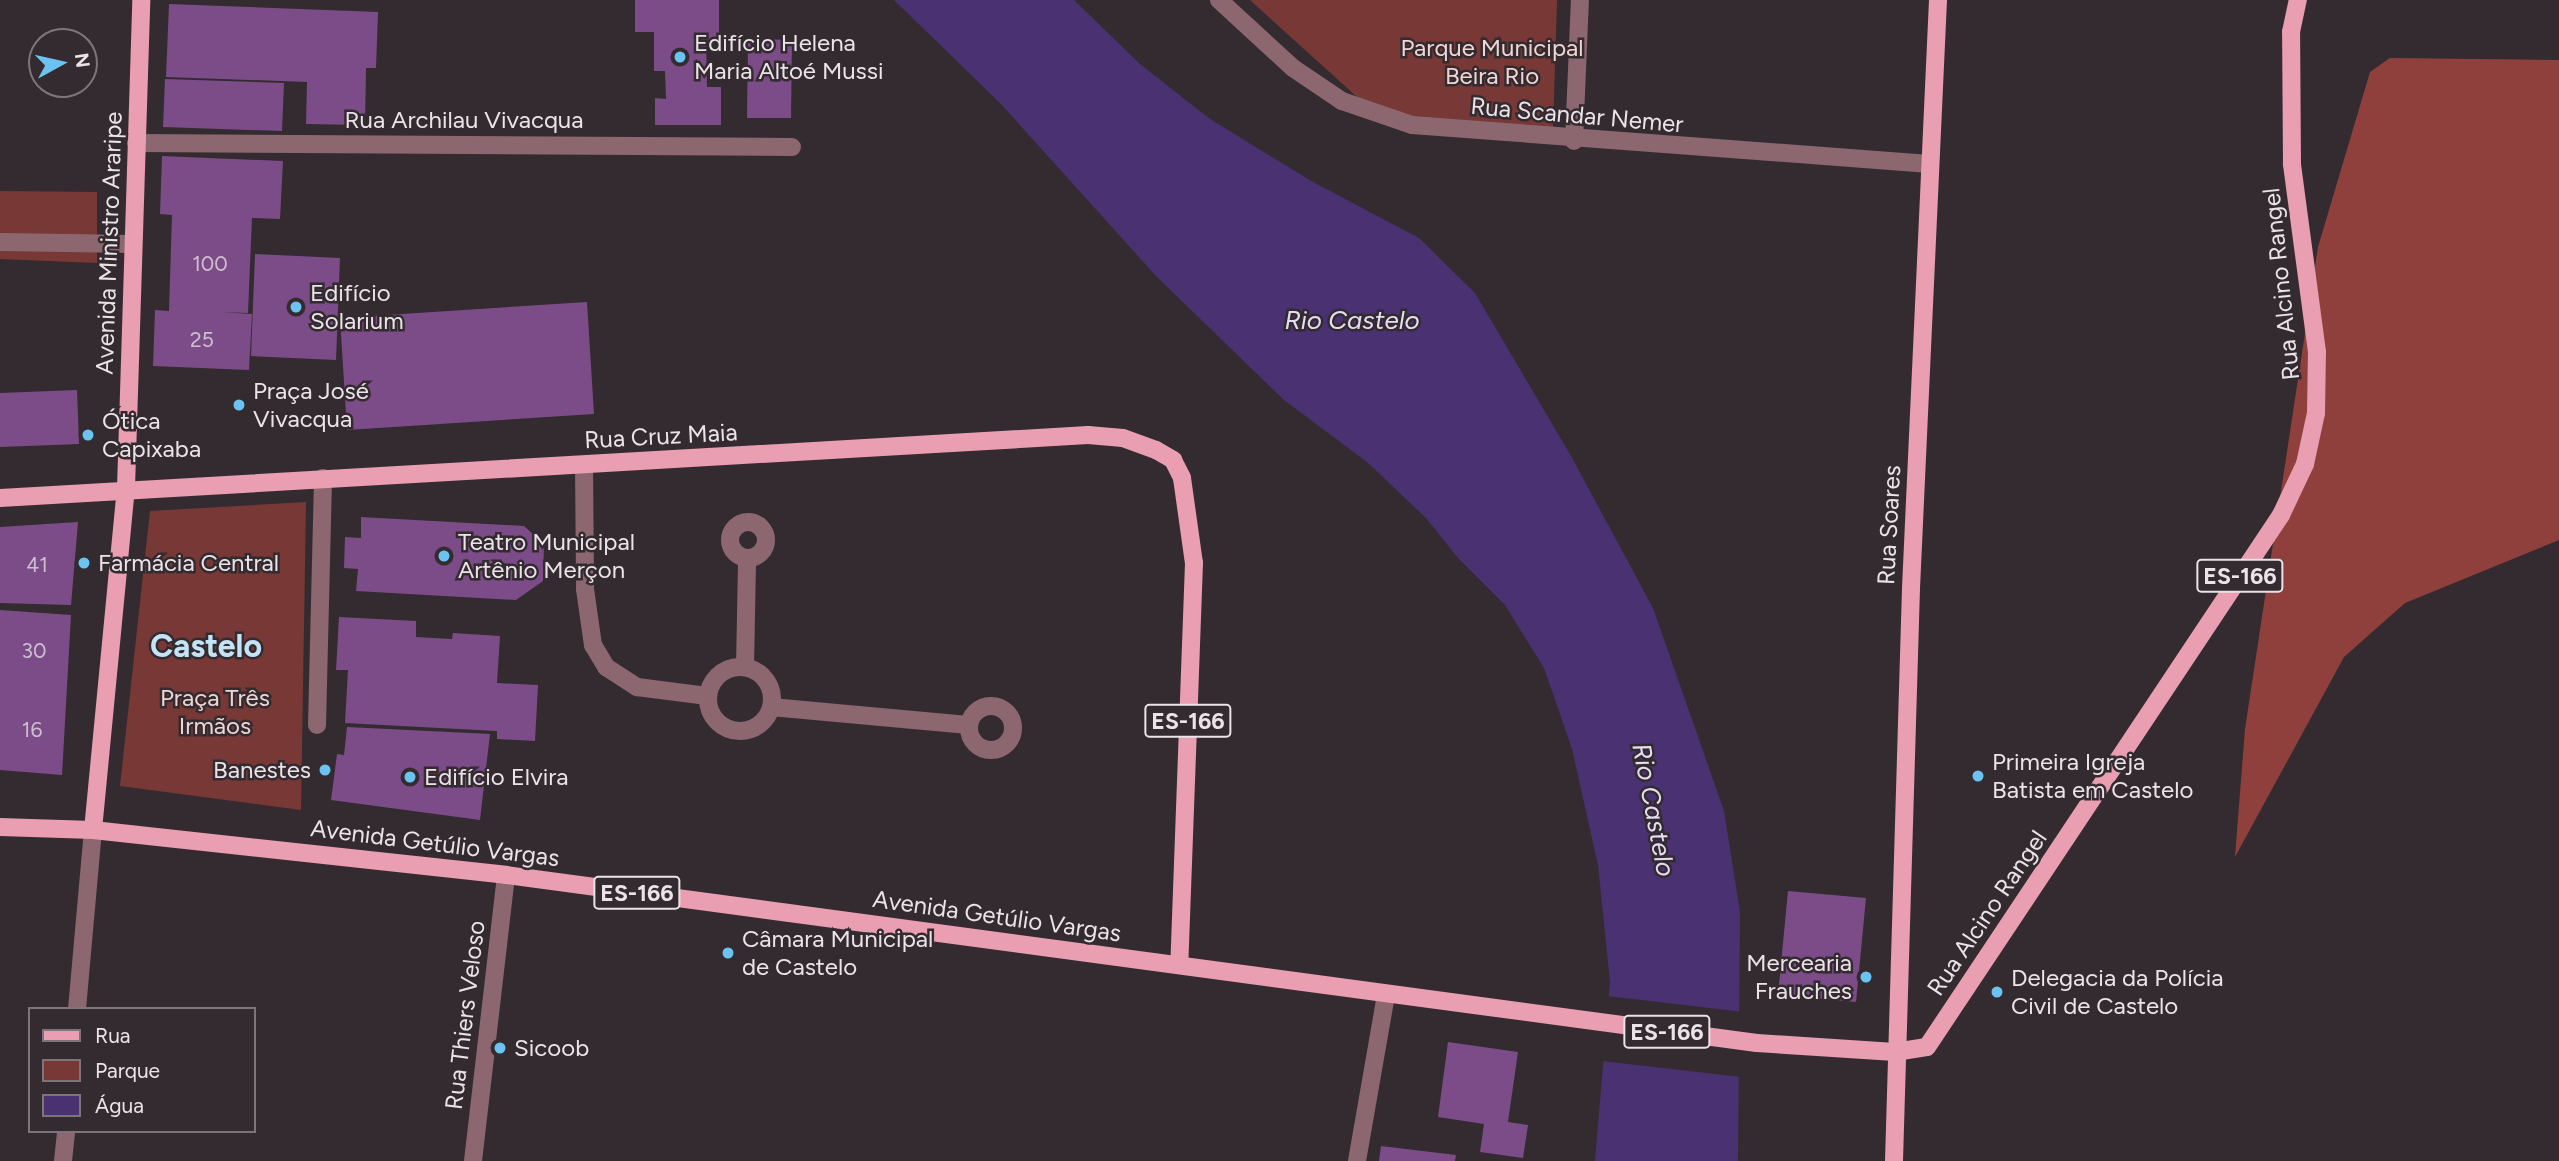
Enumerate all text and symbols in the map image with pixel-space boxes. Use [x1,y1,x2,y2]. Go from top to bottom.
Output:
north arrow [28,28,98,98]
place label: Edifício Helena Maria Altoé Mussi [694,29,884,85]
park label: Parque Municipal Beira Rio [1400,34,1584,90]
marker: Edifício Helena Maria Altoé Mussi [672,49,688,65]
text: N [70,51,95,69]
street label: Rua Scandar Nemer [1469,91,1685,139]
street label: Rua Archilau Vivacqua [345,106,583,134]
street label: Avenida Ministro Araripe [90,111,128,375]
street label: Rua Alcino Rangel [2257,187,2305,381]
house number: 100 [192,251,228,277]
place label: Edifício Solarium [310,279,404,335]
marker: Edifício Solarium [288,299,304,315]
water label: Rio Castelo [1284,305,1420,337]
house number: 25 [190,327,214,353]
place label: Praça José Vivacqua [253,377,369,433]
marker: Praça José Vivacqua [231,397,247,413]
place label: Ótica Capixaba [102,407,201,463]
street label: Rua Cruz Maia [584,418,738,454]
marker: Ótica Capixaba [80,427,96,443]
street label: Rua Soares [1871,464,1907,586]
place label: Teatro Municipal Artênio Merçon [458,528,635,584]
marker: Teatro Municipal Artênio Merçon [436,548,452,564]
place label: Farmácia Central [98,549,279,577]
house number: 41 [26,552,48,578]
marker: Farmácia Central [76,555,92,571]
road number: ES-166 [2196,556,2284,596]
district label: Castelo [150,627,262,665]
house number: 30 [22,638,46,664]
park label: Praça Três Irmãos [160,684,270,740]
road number: ES-166 [1144,702,1232,740]
house number: 16 [22,717,42,743]
water label: Rio Castelo [1625,741,1681,879]
place label: Primeira Igreja Batista em Castelo [1992,748,2193,804]
place label: Banestes [213,756,311,784]
marker: Banestes [317,762,333,778]
place label: Edifício Elvira [424,763,569,791]
marker: Primeira Igreja Batista em Castelo [1970,768,1986,784]
marker: Edifício Elvira [402,769,418,785]
street label: Avenida Getúlio Vargas [309,813,561,873]
street label: Rua Alcino Rangel [1921,825,2053,1001]
road number: ES-166 [593,874,681,912]
street label: Avenida Getúlio Vargas [871,884,1123,948]
street label: Rua Thiers Veloso [439,919,491,1111]
place label: Câmara Municipal de Castelo [742,925,933,981]
marker: Câmara Municipal de Castelo [720,945,736,961]
place label: Mercearia Frauches [1746,949,1852,1005]
place label: Delegacia da Polícia Civil de Castelo [2011,964,2223,1020]
marker: Mercearia Frauches [1858,969,1874,985]
marker: Delegacia da Polícia Civil de Castelo [1989,984,2005,1000]
legend [28,1007,256,1133]
road number: ES-166 [1623,1012,1711,1051]
text: Rua [95,1023,131,1048]
place label: Sicoob [514,1034,589,1062]
marker: Sicoob [492,1040,508,1056]
text: Parque [95,1058,160,1083]
text: Água [95,1093,144,1118]

